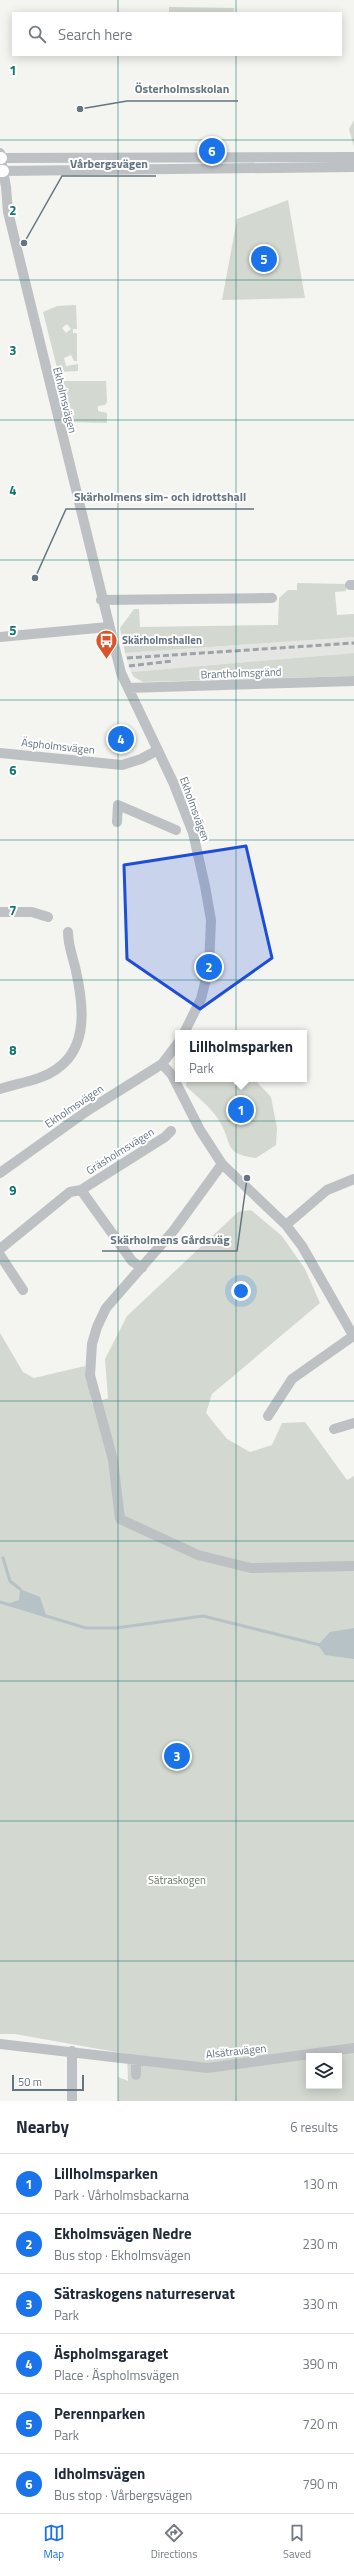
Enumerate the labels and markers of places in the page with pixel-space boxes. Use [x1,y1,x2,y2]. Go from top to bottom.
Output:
callout: Österholmsskolan [127,77,238,101]
pin: 6 [199,136,225,166]
callout: Vårbergsvägen [62,152,156,176]
pin: 5 [251,244,277,274]
callout: Skärholmens sim- och idrottshall [66,485,254,509]
bus stop icon: Skärholmshallen [94,627,120,660]
place label: Skärholmshallen [122,632,202,648]
pin: 4 [108,724,134,754]
pin: 2 [196,952,222,982]
pin: 1 [228,1095,254,1125]
callout: Skärholmens Gårdsväg [102,1227,237,1251]
pin: 3 [164,1741,190,1771]

